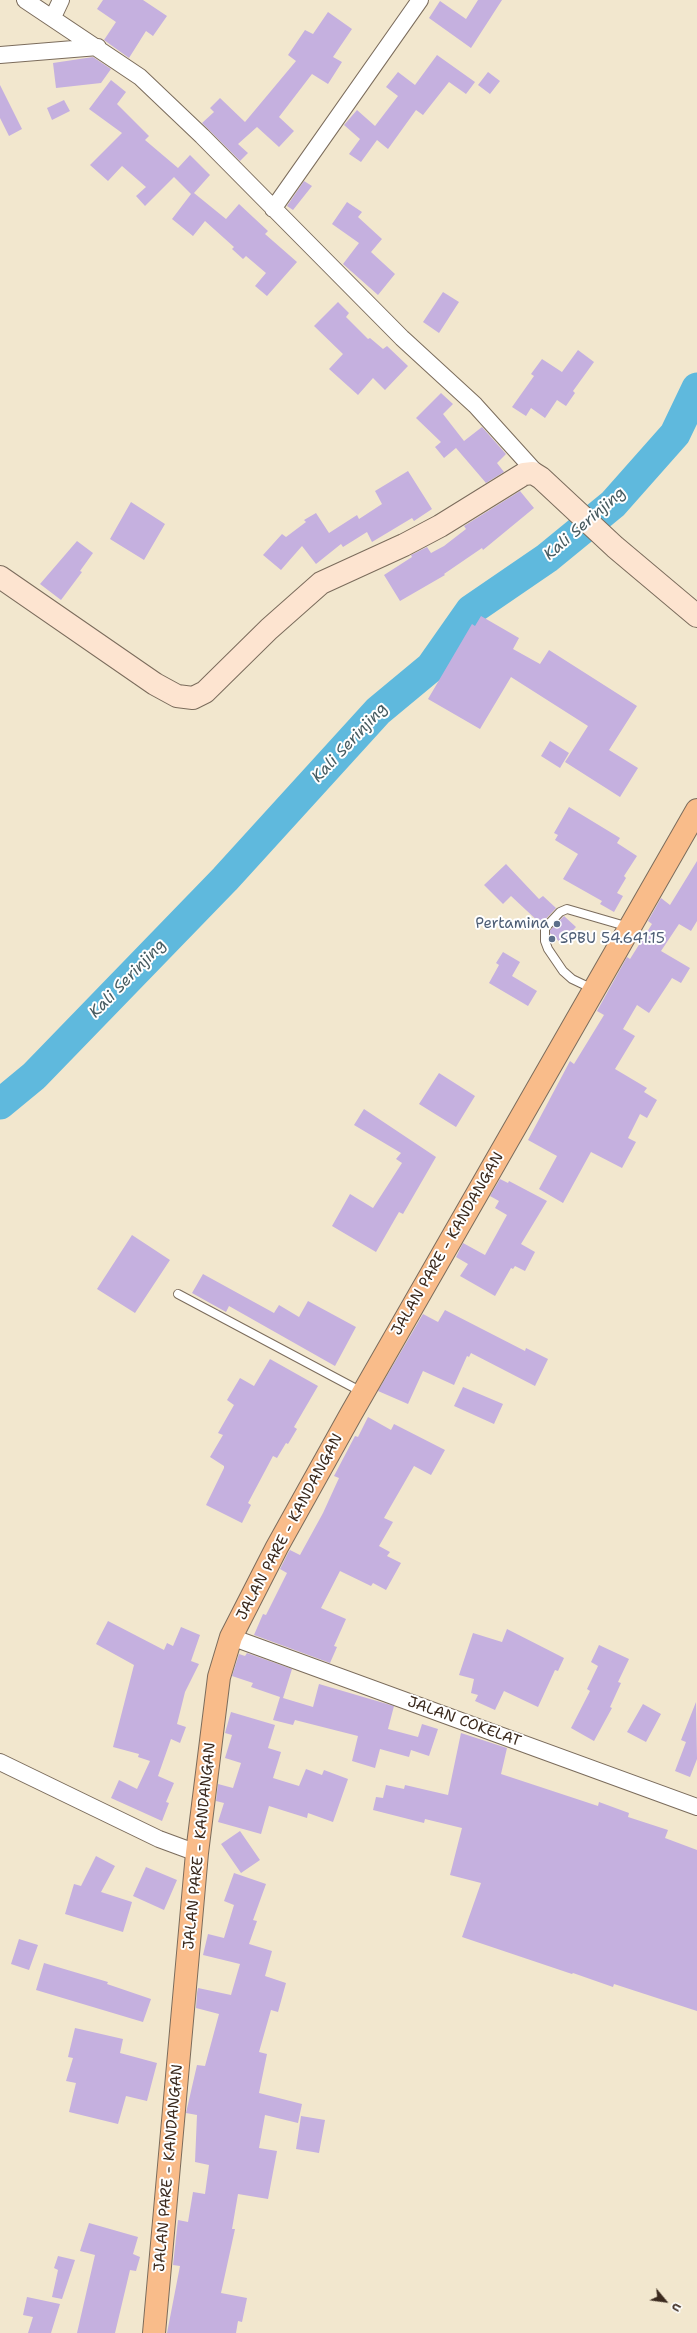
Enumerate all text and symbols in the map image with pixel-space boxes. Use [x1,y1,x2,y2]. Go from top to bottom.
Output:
water label: Kali Serinjing [540,483,630,565]
water label: Kali Serinjing [308,699,392,787]
place label: Pertamina [475,915,549,933]
marker: Pertamina [552,919,562,929]
place label: SPBU 54.641.15 [560,930,665,948]
marker: SPBU 54.641.15 [547,934,557,944]
water label: Kali Serinjing [86,936,170,1022]
street label: JALAN PARE - KANDANGAN [388,1149,508,1339]
street label: JALAN PARE - KANDANGAN [233,1431,347,1623]
street label: JALAN COKELAT [405,1693,523,1751]
street label: JALAN PARE - KANDANGAN [180,1741,220,1951]
street label: JALAN PARE - KANDANGAN [151,2063,187,2273]
north arrow [645,2281,685,2321]
text: U [668,2300,684,2314]

